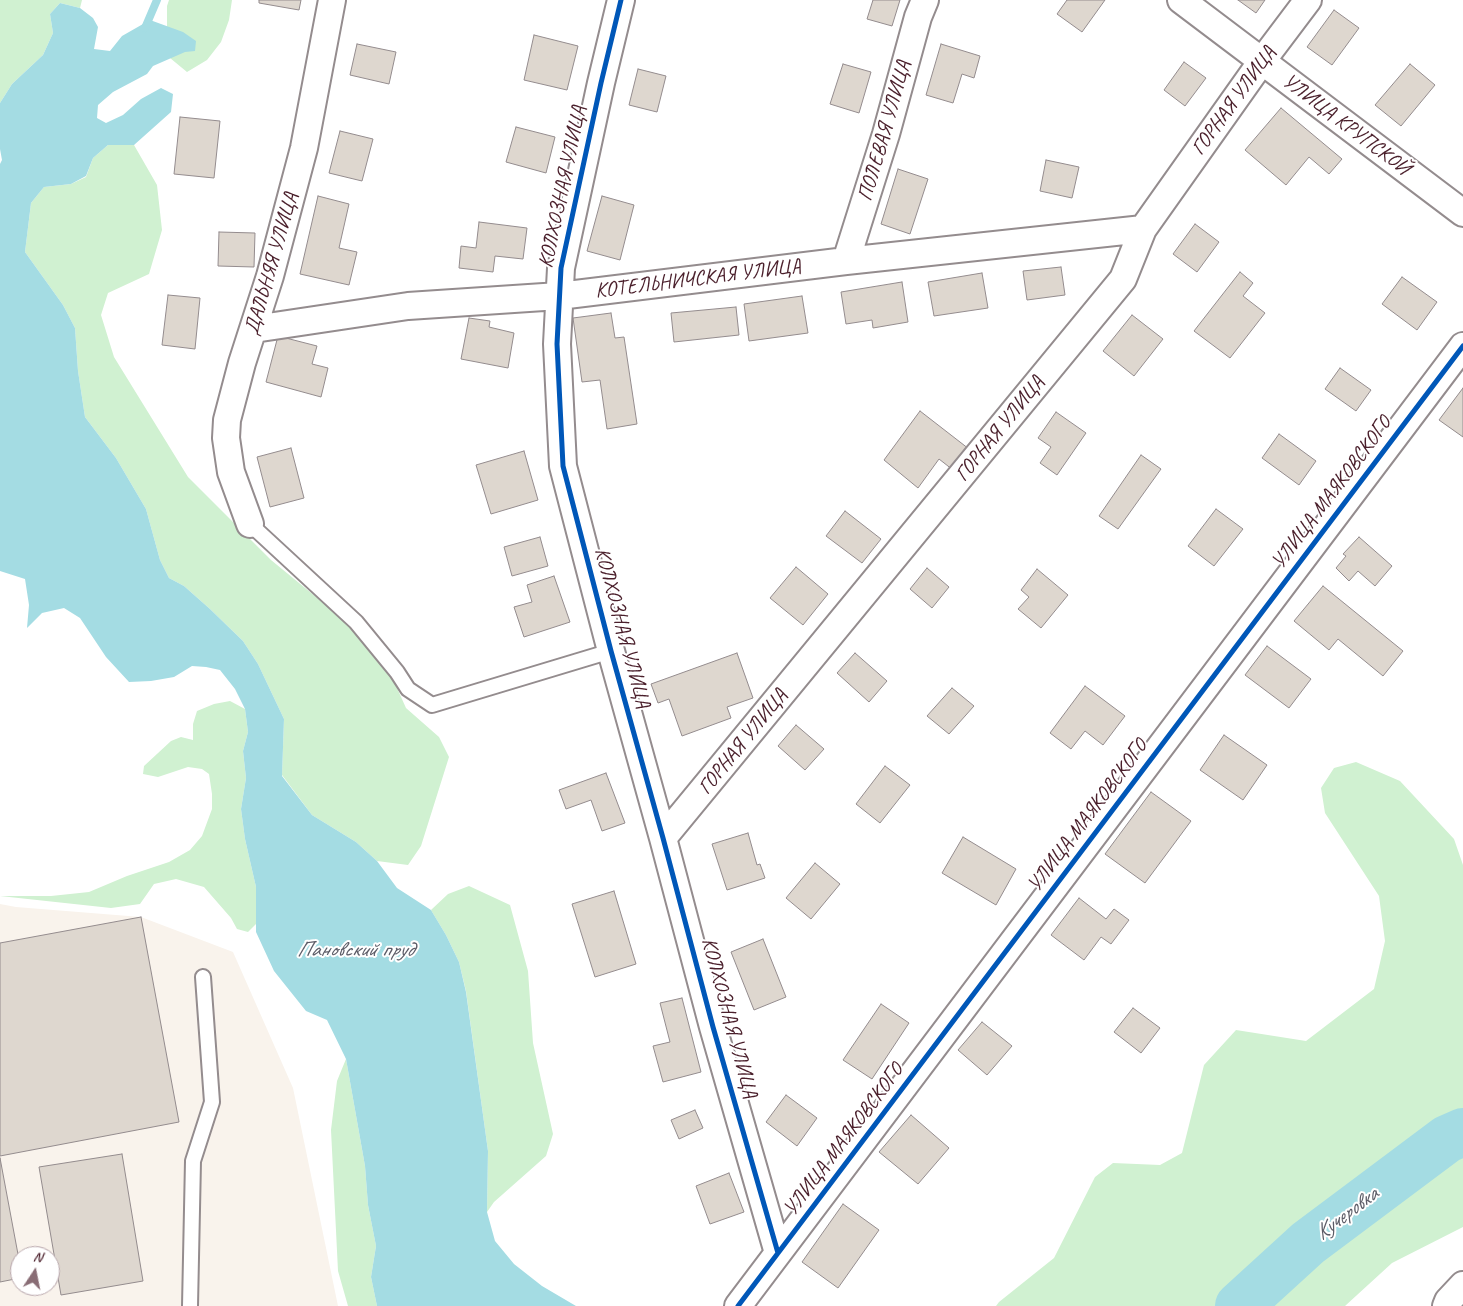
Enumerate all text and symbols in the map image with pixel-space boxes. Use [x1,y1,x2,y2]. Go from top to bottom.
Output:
street label: ГОРНАЯ УЛИЦА [1186,42,1282,160]
street label: ПОЛЕВАЯ УЛИЦА [853,58,917,204]
street label: УЛИЦА КРУПСКОЙ [1277,69,1415,181]
street label: КОЛХОЗНАЯ УЛИЦА [534,104,592,270]
street label: ДАЛЬНЯЯ УЛИЦА [240,190,304,338]
street label: КОТЕЛЬНИЧСКАЯ УЛИЦА [594,254,802,304]
street label: ГОРНАЯ УЛИЦА [950,371,1050,487]
street label: УЛИЦА МАЯКОВСКОГО [1267,412,1397,574]
street label: КОЛХОЗНАЯ УЛИЦА [588,545,656,711]
street label: ГОРНАЯ УЛИЦА [693,684,793,800]
street label: УЛИЦА МАЯКОВСКОГО [1023,735,1153,897]
street label: КОЛХОЗНАЯ УЛИЦА [695,935,763,1101]
water label: Пановский пруд [297,937,413,963]
street label: УЛИЦА МАЯКОВСКОГО [779,1059,909,1221]
water label: Кучеровка [1310,1182,1384,1246]
north arrow [10,1246,60,1296]
text: N [32,1248,44,1266]

